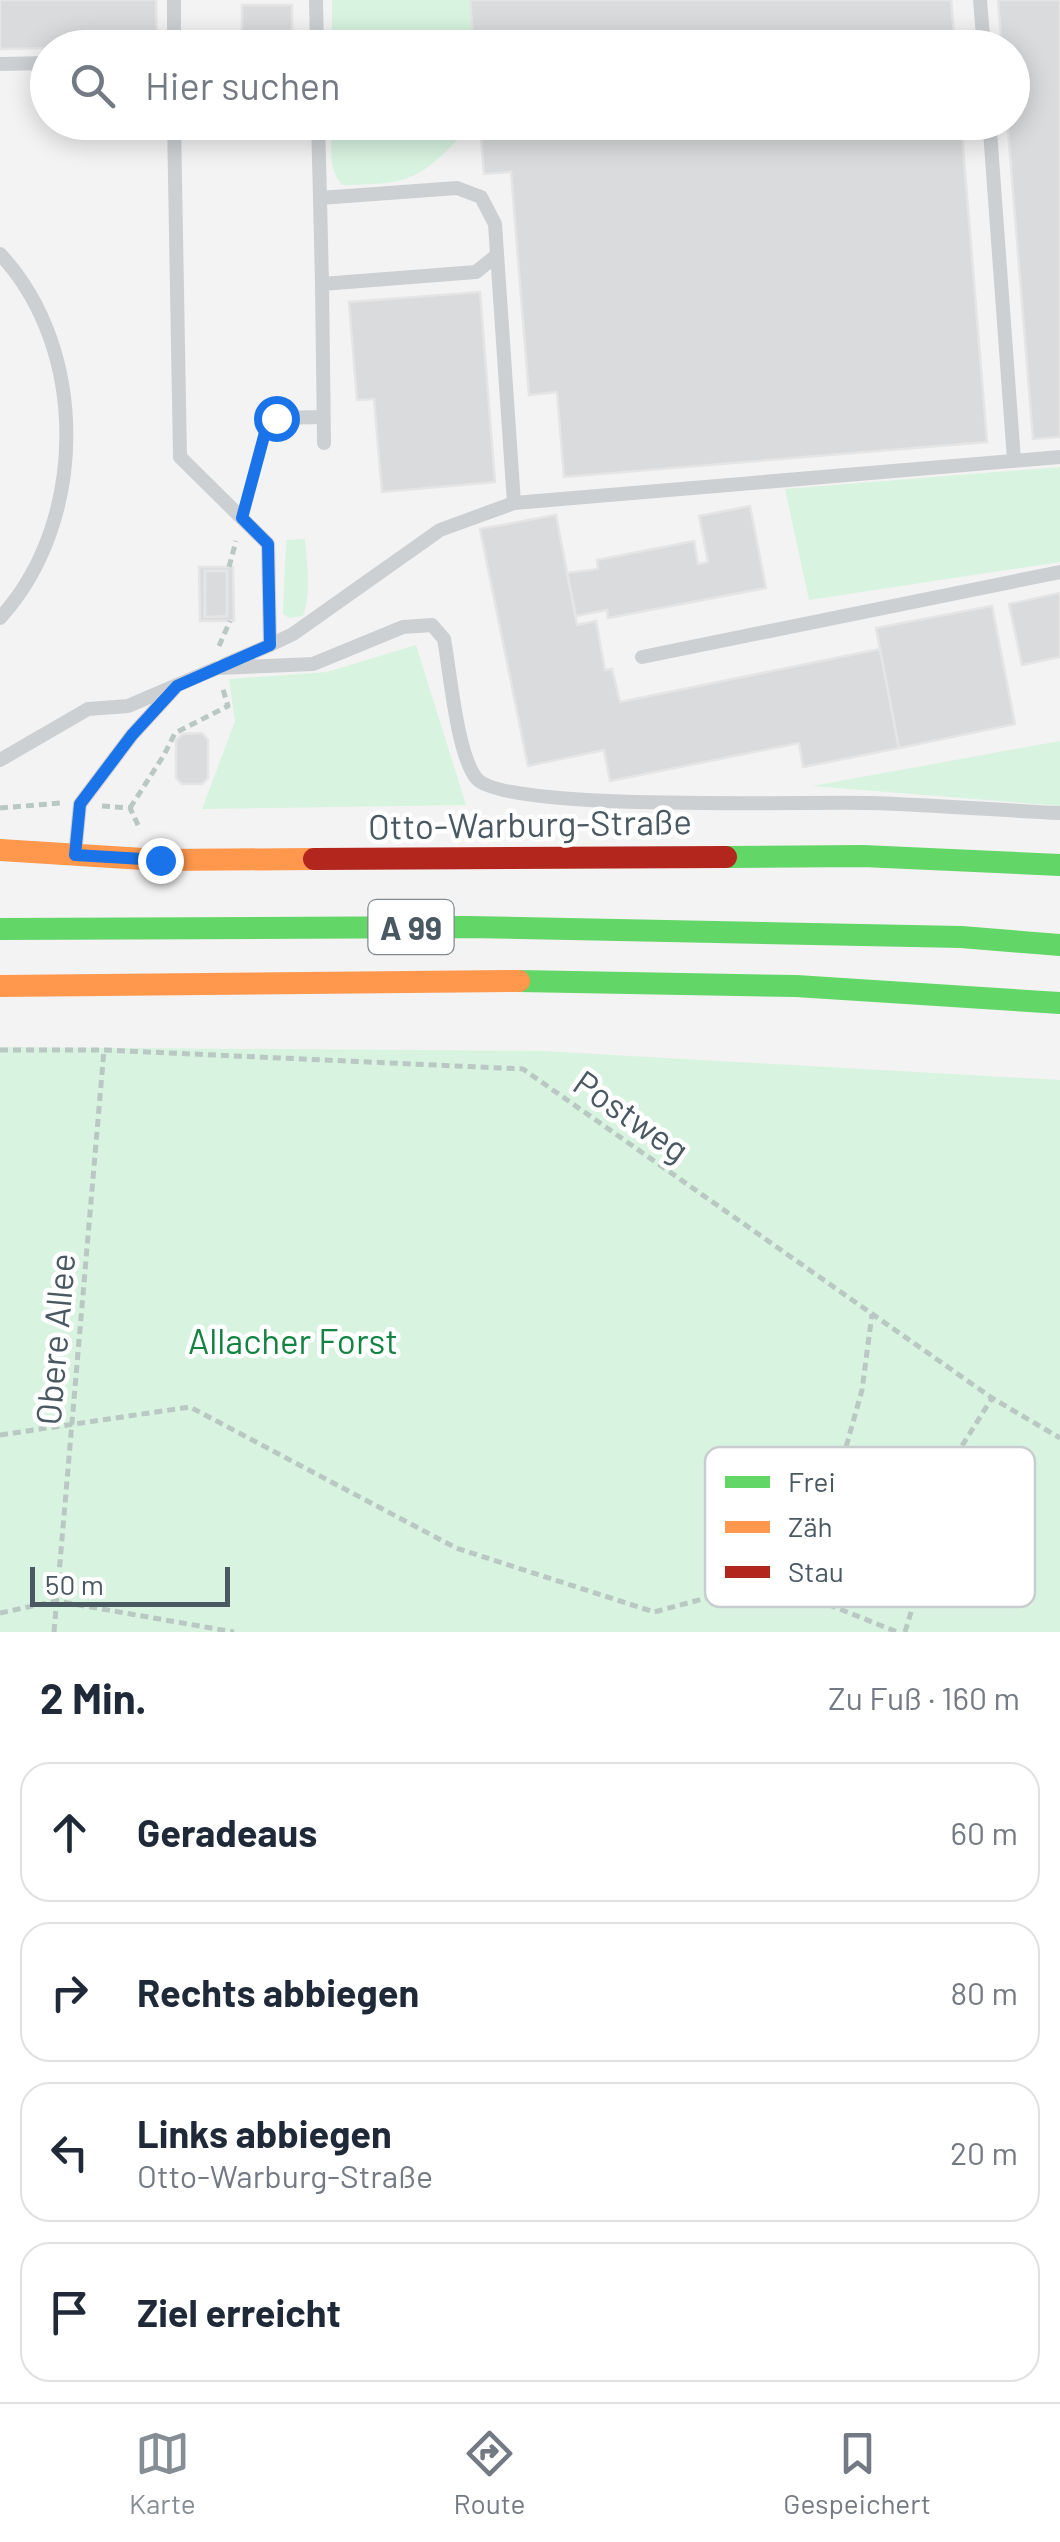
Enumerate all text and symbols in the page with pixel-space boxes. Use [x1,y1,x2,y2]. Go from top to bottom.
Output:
search box [30,30,1030,140]
icon: search [65,58,120,113]
text: Hier suchen [145,62,341,108]
route start [254,396,300,442]
street label: Otto-Warburg-Straße [368,799,692,847]
route end [138,838,184,884]
road number: A 99 [368,900,454,954]
street label: Postweg [566,1060,698,1170]
street label: Obere Allee [26,1251,82,1427]
park label: Allacher Forst [188,1319,398,1361]
legend [705,1447,1035,1607]
text: Frei [788,1464,836,1498]
text: Zäh [788,1509,833,1543]
text: Stau [788,1554,844,1588]
scale bar [30,1562,230,1606]
text: 50 m [45,1567,104,1601]
text: 2 Min. [40,1672,147,1722]
text: Zu Fuß · 160 m [828,1678,1020,1716]
icon: ahead [42,1805,97,1860]
text: Geradeaus [137,1809,317,1855]
text: 60 m [951,1813,1018,1851]
icon: right [42,1965,97,2020]
text: Rechts abbiegen [137,1969,419,2015]
text: 80 m [950,1973,1018,2011]
text: Links abbiegen [137,2110,392,2156]
icon: left [42,2125,97,2180]
text: 20 m [950,2133,1018,2171]
text: Otto-Warburg-Straße [137,2156,433,2194]
icon: arrive [42,2285,97,2340]
text: Ziel erreicht [137,2289,341,2335]
tab: Karte [129,2426,196,2520]
tab: Route [453,2426,525,2520]
tab: Gespeichert [783,2426,931,2520]

